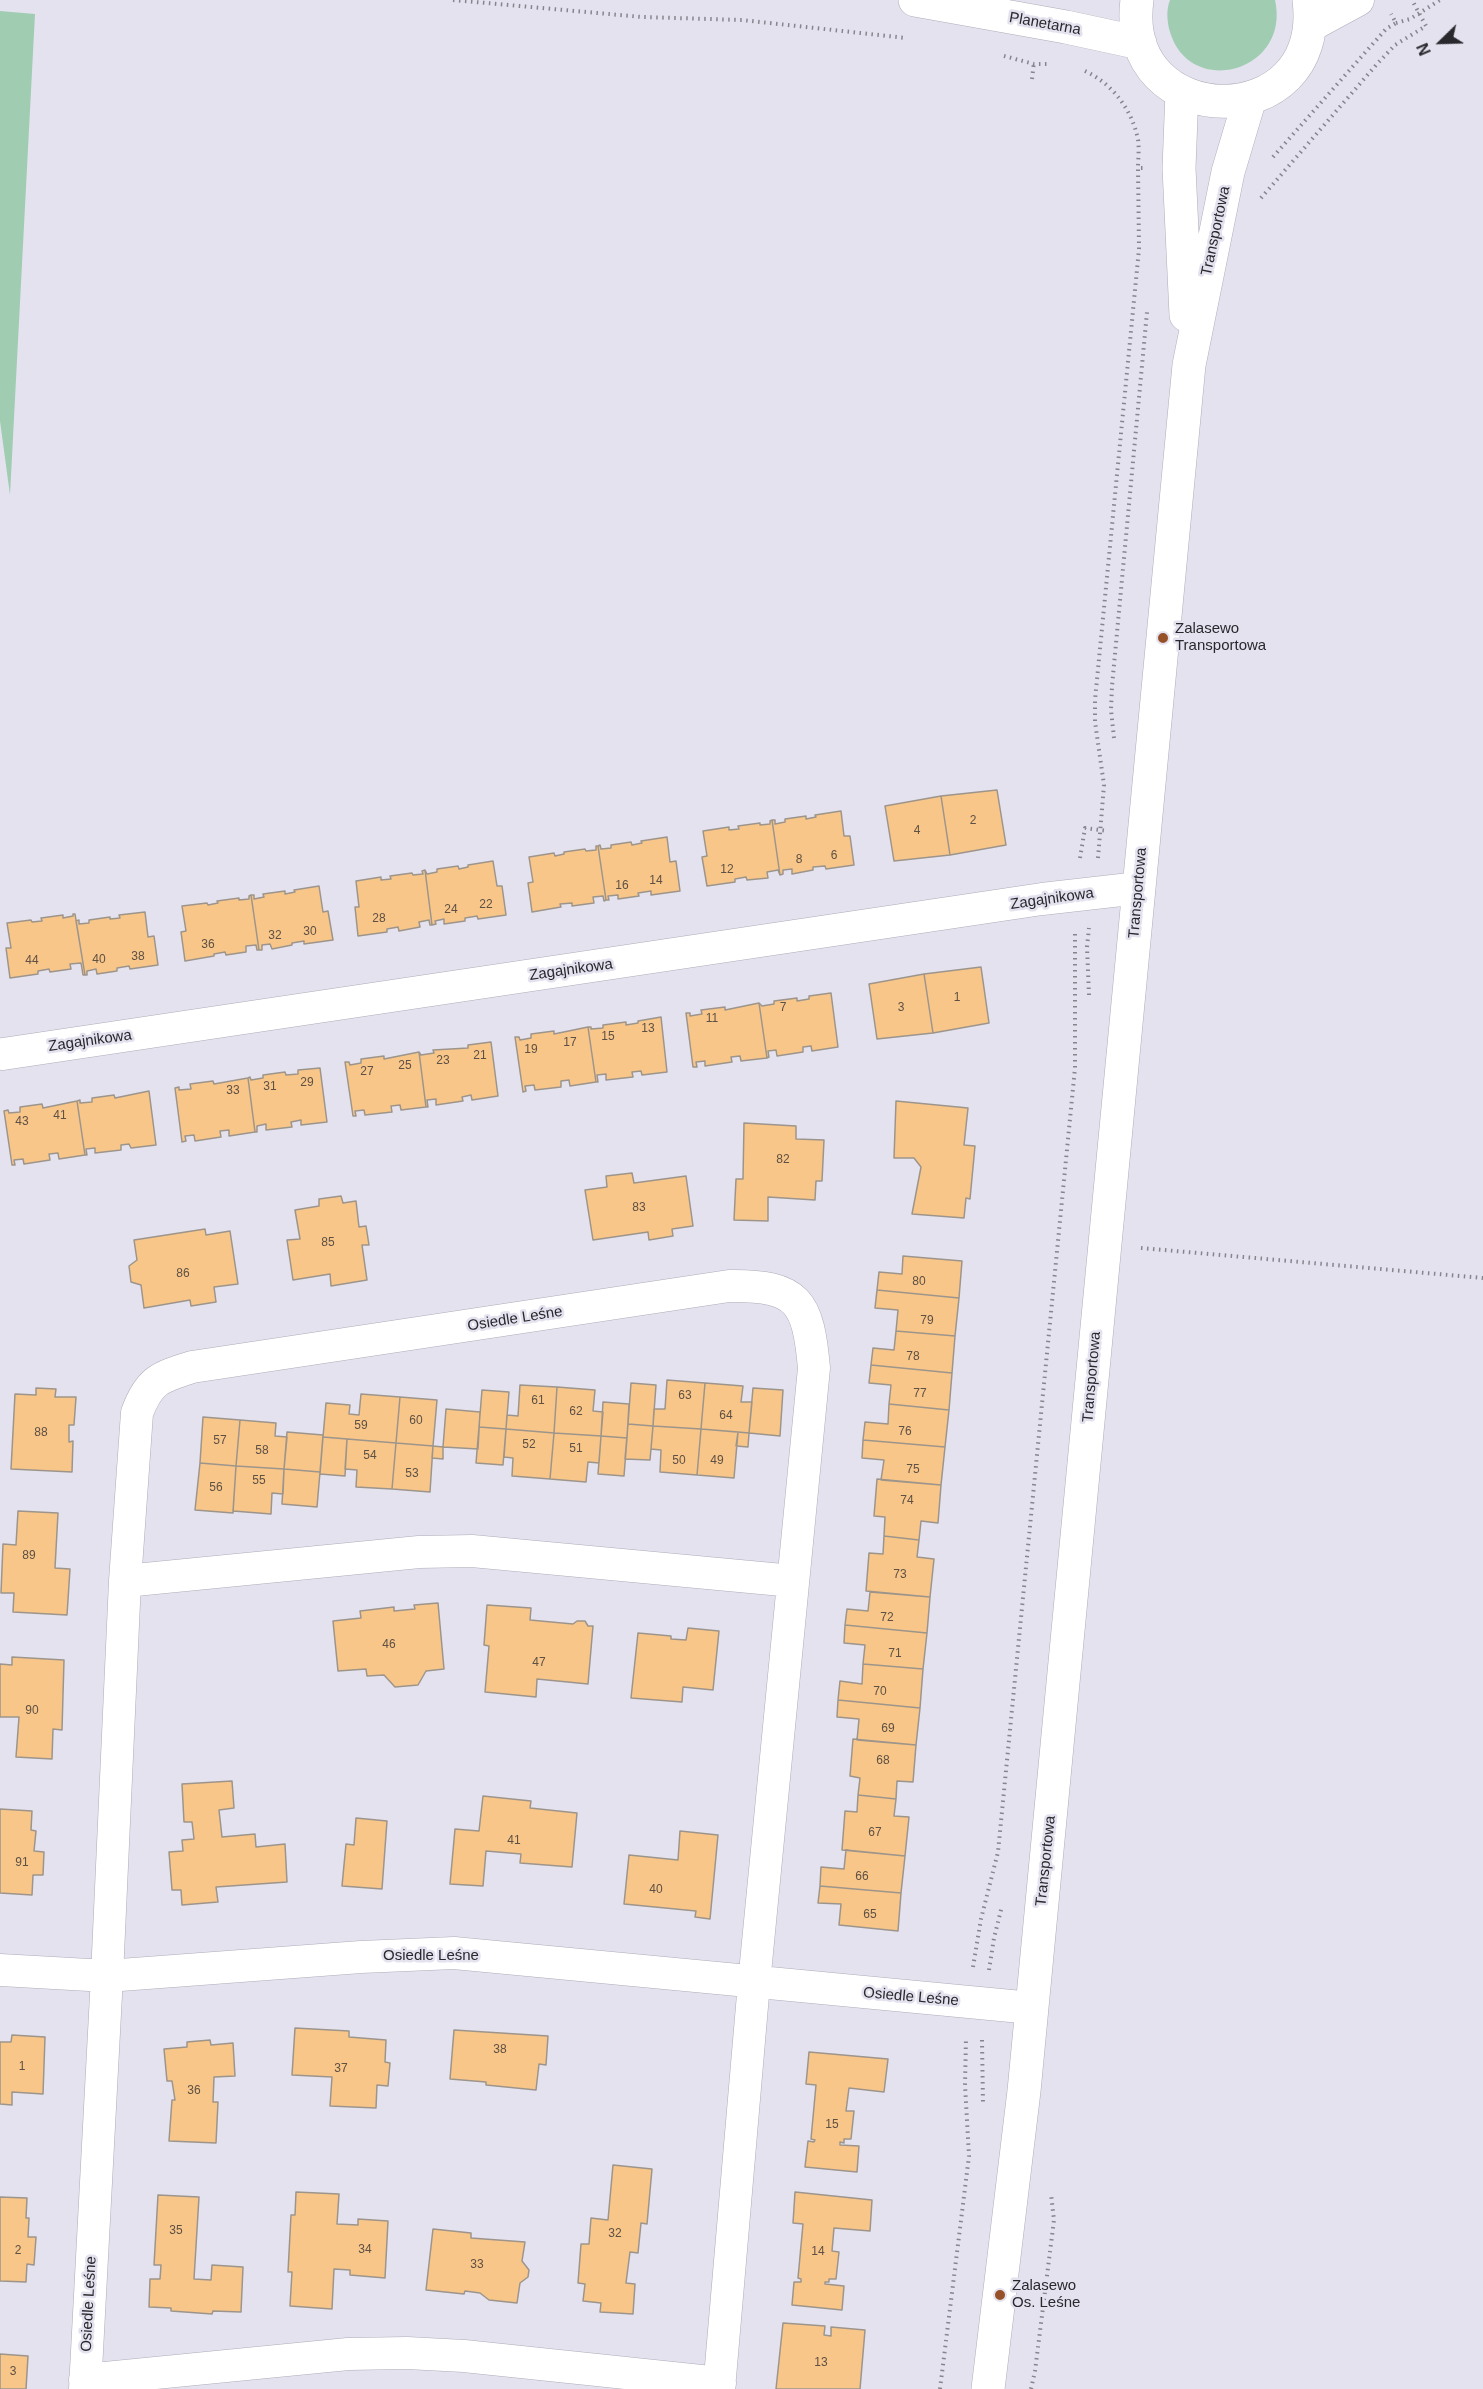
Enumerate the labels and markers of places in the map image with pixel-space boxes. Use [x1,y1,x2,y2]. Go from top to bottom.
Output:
place label: Zalasewo Transportowa [1175,620,1266,655]
marker: Zalasewo Transportowa [1156,631,1170,645]
place label: Zalasewo Os. Leśne [1012,2277,1080,2312]
marker: Zalasewo Os. Leśne [993,2288,1007,2302]

